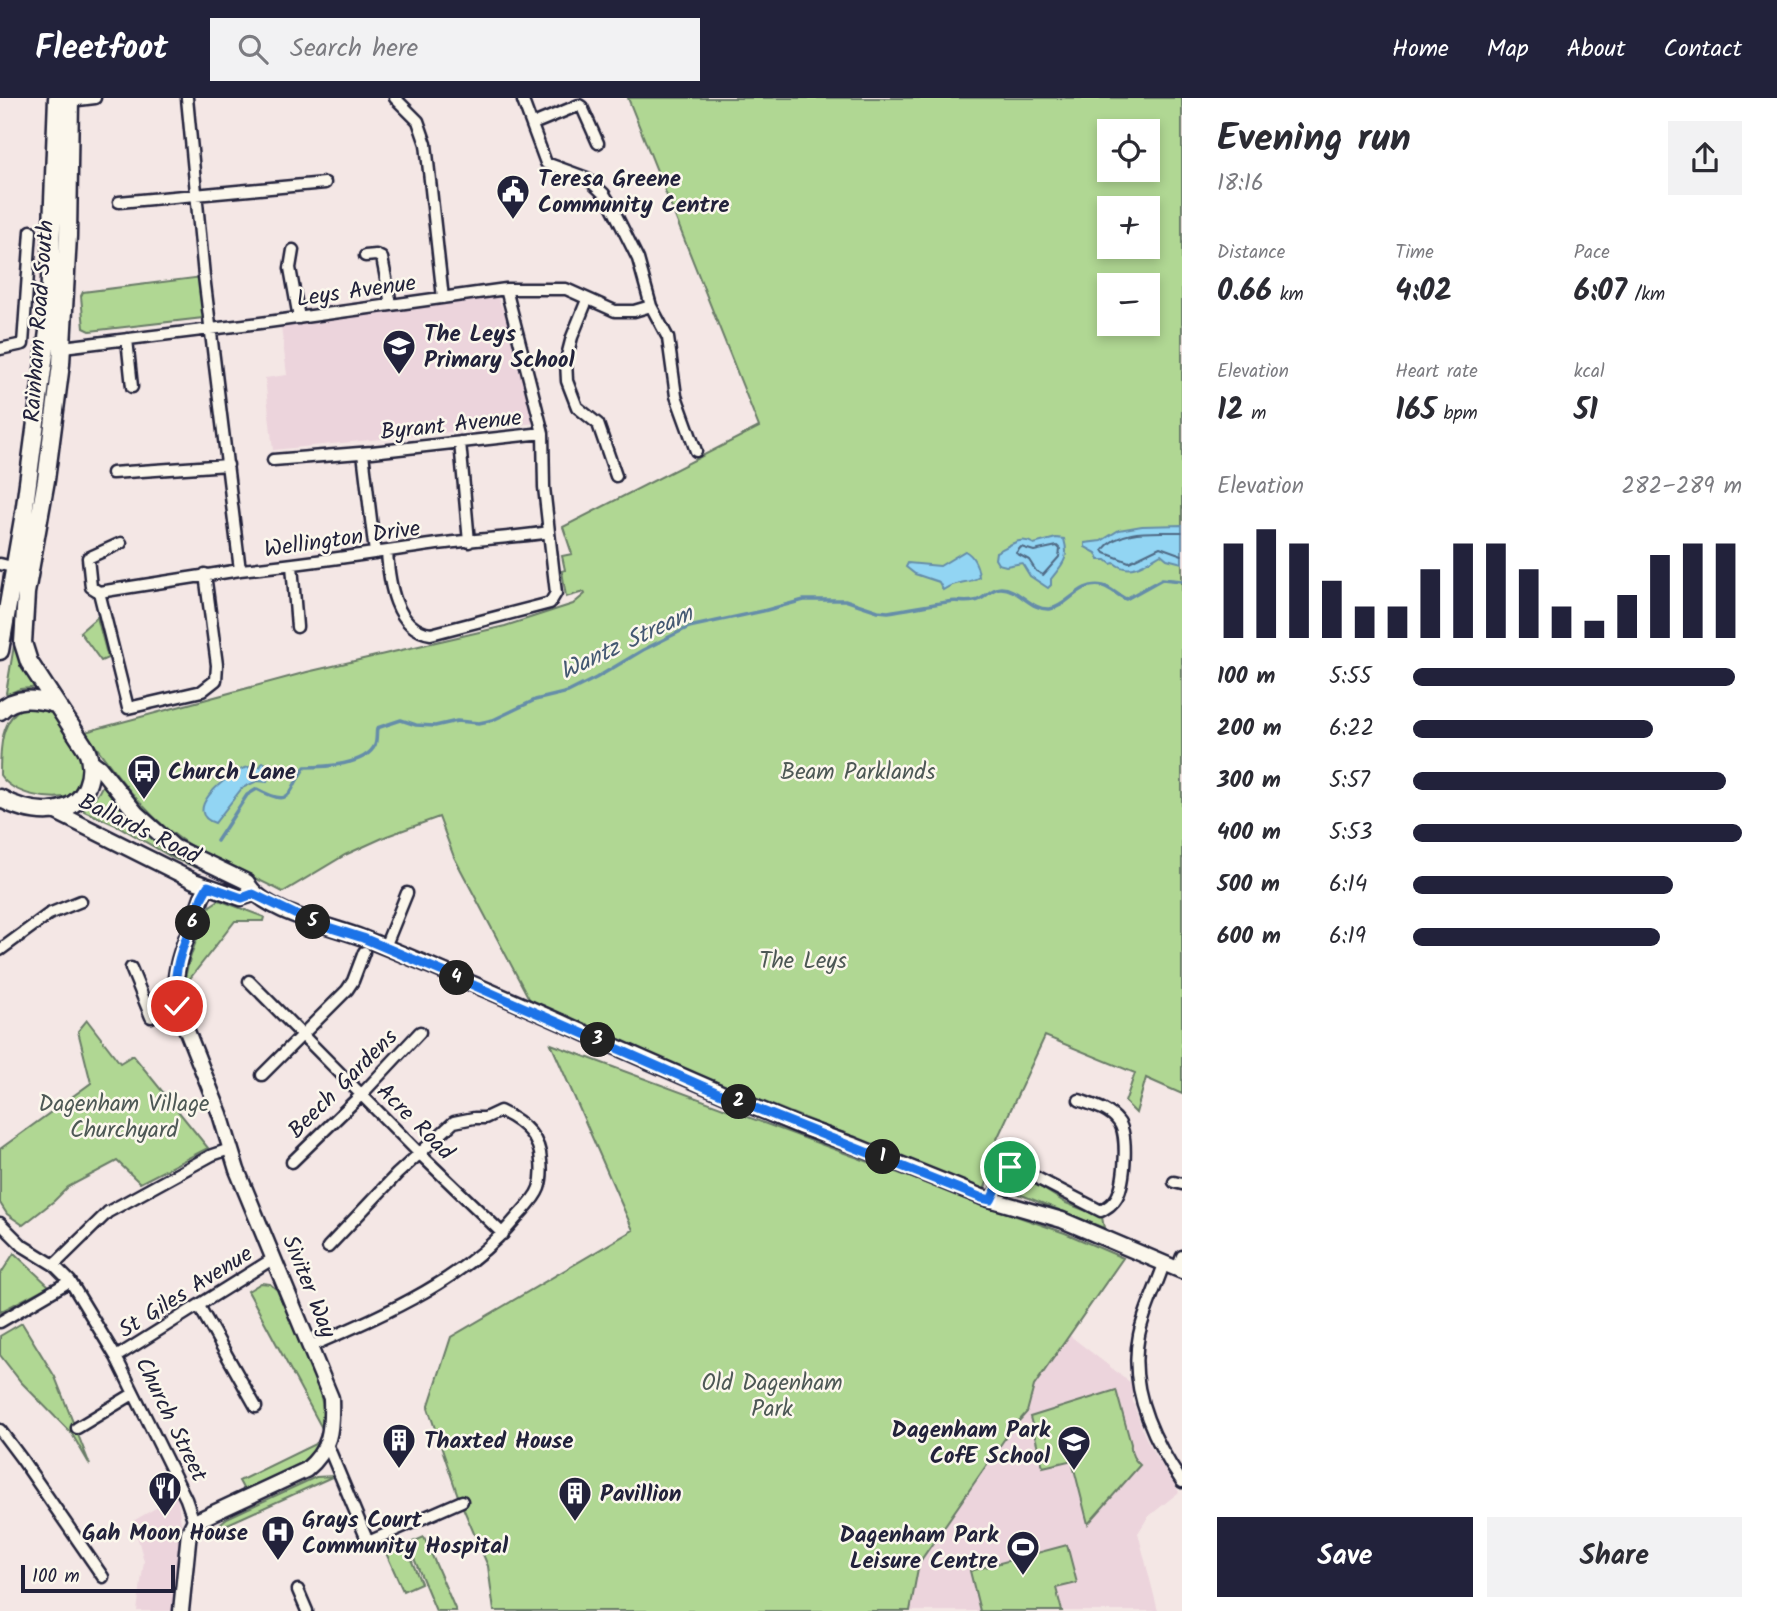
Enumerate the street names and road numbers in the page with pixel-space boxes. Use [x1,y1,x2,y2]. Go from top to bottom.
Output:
street label: Rainham Road South [15,219,65,424]
street label: Leys Avenue [294,266,418,318]
street label: Byrant Avenue [379,401,524,451]
street label: Wellington Drive [262,511,423,569]
street label: Ballards Road [72,785,207,875]
street label: Beech Gardens [280,1021,407,1148]
street label: Acre Road [367,1075,462,1170]
street label: Siviter Way [271,1230,345,1344]
street label: St Giles Avenue [112,1237,260,1348]
street label: Church Street [124,1351,216,1489]

